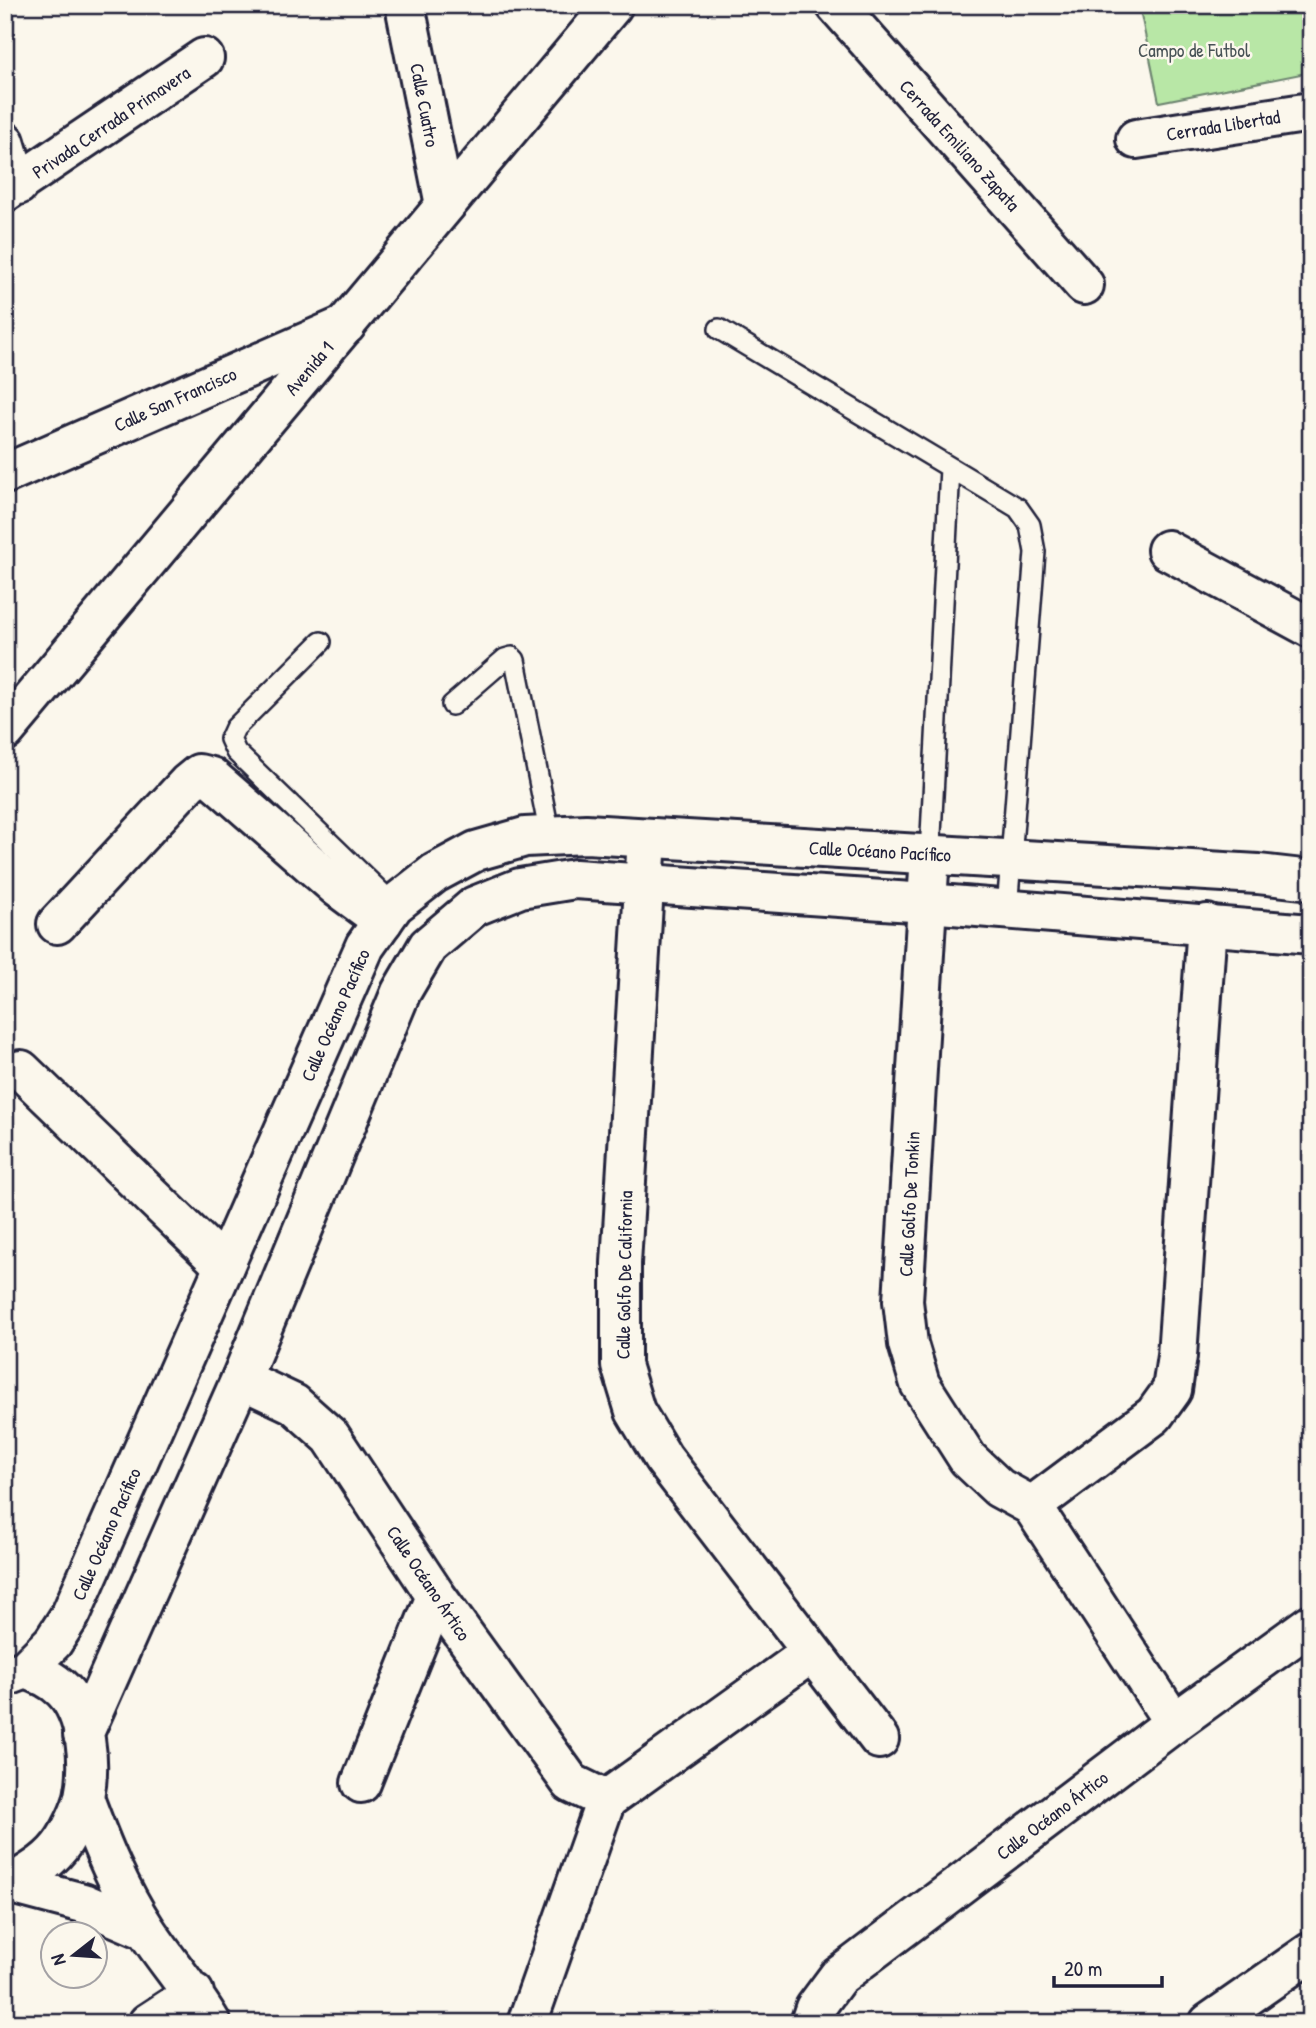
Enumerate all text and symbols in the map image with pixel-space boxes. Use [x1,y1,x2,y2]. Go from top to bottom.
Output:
park label: Campo de Futbol [1138,37,1251,63]
street label: Privada Cerrada Primavera [27,59,196,185]
street label: Calle Cuatro [404,61,446,150]
street label: Cerrada Emiliano Zapata [894,74,1027,217]
street label: Cerrada Libertad [1164,103,1282,147]
street label: Avenida 1 [279,335,339,401]
street label: Calle San Francisco [110,360,241,438]
street label: Calle Océano Pacífico [808,834,952,868]
street label: Calle Océano Pacífico [294,944,376,1085]
street label: Calle Golfo De Tonkin [892,1131,926,1277]
street label: Calle Golfo De California [610,1190,638,1360]
street label: Calle Océano Pacífico [65,1463,147,1604]
street label: Calle Océano Ártico [381,1520,477,1646]
street label: Calle Océano Ártico [991,1764,1114,1866]
north arrow [38,1920,108,1990]
scale bar [1054,1944,1162,1988]
text: N [44,1951,72,1969]
text: 20 m [1064,1954,1102,1983]

